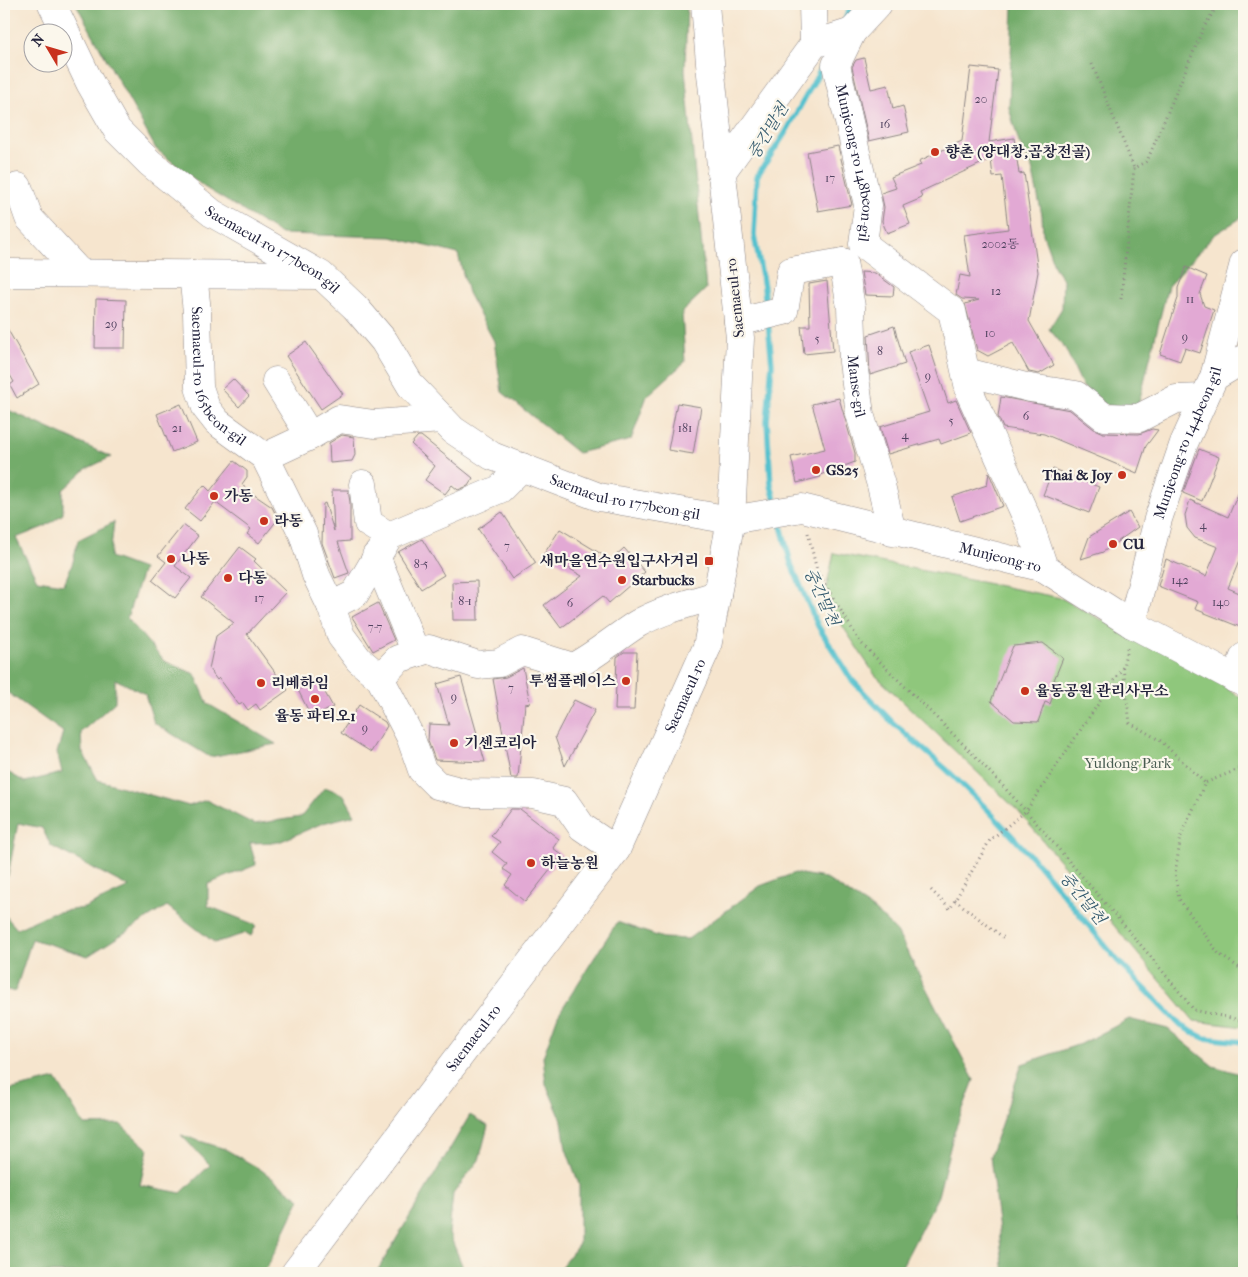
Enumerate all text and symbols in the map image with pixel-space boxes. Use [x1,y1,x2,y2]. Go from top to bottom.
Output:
north arrow [22,22,72,72]
text: N [28,31,48,50]
street label: Munjeong-ro 148beon-gil [832,82,877,243]
house number: 20 [975,92,987,106]
water label: 중간말천 [744,98,793,162]
house number: 16 [880,117,891,131]
place label: 향촌 (양대창,곱창전골) [945,143,1090,161]
marker: 향촌 (양대창,곱창전골) [929,146,941,158]
house number: 17 [825,171,835,185]
street label: Saemaeul-ro 177beon-gil [201,202,344,297]
house number: 2002동 [981,237,1019,251]
street label: Saemaeul-ro [722,257,748,338]
house number: 12 [991,284,1001,298]
house number: 11 [1186,292,1194,306]
street label: Saemaeul-ro 165beon-gil [187,306,250,449]
house number: 29 [105,317,117,331]
house number: 10 [985,326,995,340]
house number: 9 [1182,330,1188,344]
house number: 5 [814,332,820,346]
house number: 8 [877,344,883,358]
street label: Manse-gil [844,354,870,420]
street label: Munjeong-ro 144beon-gil [1150,365,1225,521]
house number: 9 [925,369,931,383]
house number: 6 [1023,409,1030,423]
house number: 5 [948,414,954,428]
house number: 21 [172,421,182,435]
house number: 181 [678,421,692,435]
house number: 4 [901,428,909,442]
place label: GS25 [826,461,859,479]
marker: GS25 [810,464,822,476]
place label: Thai & Joy [1042,466,1113,484]
marker: Thai & Joy [1116,469,1128,481]
street label: Saemaeul-ro 177beon-gil [547,470,702,523]
place label: 가동 [224,487,253,505]
marker: 가동 [208,490,220,502]
place label: 라동 [274,512,303,530]
marker: 라동 [258,515,270,527]
house number: 4 [1199,518,1207,532]
place label: CU [1123,535,1145,553]
street label: Munjeong-ro [957,538,1044,576]
marker: CU [1107,538,1119,550]
house number: 7 [504,539,510,553]
place label: 나동 [181,550,210,568]
place label: 새마을연수원입구사거리 [540,552,699,570]
marker: 나동 [165,553,177,565]
marker: 새마을연수원입구사거리 [703,555,715,567]
house number: 8-5 [414,557,428,571]
water label: 중간말천 [800,565,844,630]
place label: 다동 [238,569,267,587]
place label: Starbucks [632,571,695,589]
marker: 다동 [222,572,234,584]
house number: 142 [1171,573,1189,587]
marker: Starbucks [616,574,628,586]
house number: 17 [254,591,264,605]
house number: 8-1 [458,594,472,608]
house number: 140 [1212,595,1230,609]
house number: 6 [567,596,574,610]
house number: 7-7 [368,620,383,634]
street label: Saemaeul-ro [661,656,710,736]
place label: 투썸플레이스 [529,672,616,690]
place label: 리베하임 [271,674,329,692]
marker: 투썸플레이스 [620,675,632,687]
marker: 리베하임 [255,677,267,689]
house number: 7 [508,681,514,695]
place label: 율동공원 관리사무소 [1035,682,1169,700]
marker: 율동공원 관리사무소 [1019,685,1031,697]
house number: 9 [451,690,457,704]
marker: 율동 파티오1 [309,693,321,705]
place label: 율동 파티오1 [274,707,356,725]
house number: 9 [362,721,368,735]
place label: 기센코리아 [464,734,537,752]
marker: 기센코리아 [448,737,460,749]
park label: Yuldong Park [1083,754,1172,772]
place label: 하늘농원 [541,854,599,872]
marker: 하늘농원 [525,857,537,869]
water label: 중간말천 [1056,868,1111,929]
street label: Saemaeul-ro [442,1001,505,1075]

